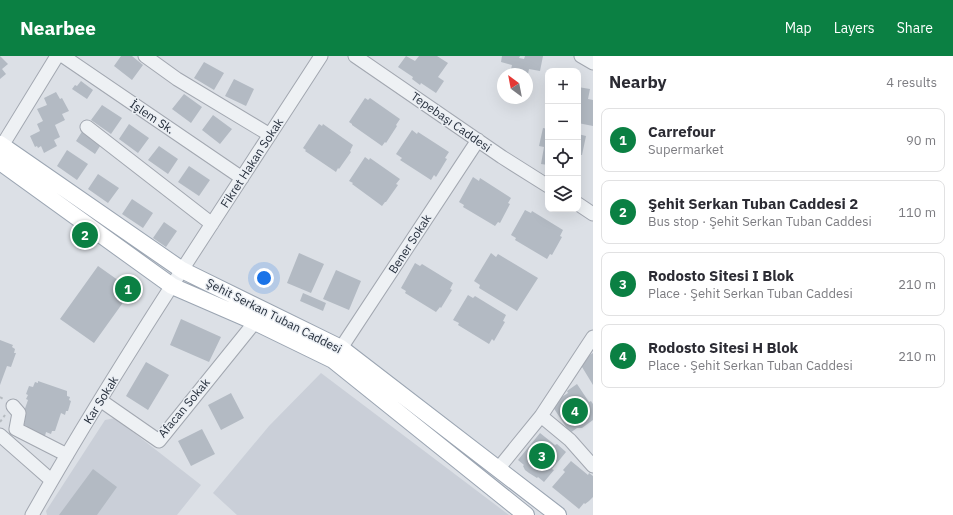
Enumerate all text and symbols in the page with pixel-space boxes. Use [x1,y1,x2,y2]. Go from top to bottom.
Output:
text: Nearbee [20,16,96,40]
text: Map [785,19,812,37]
text: Layers [834,19,875,37]
text: Share [897,19,933,37]
north arrow [497,68,533,104]
map controls [545,68,581,212]
button: + [545,68,581,104]
text: Nearby [609,71,667,93]
text: 4 results [886,74,937,91]
street label: Tepebaşı Caddesi [408,88,494,155]
street label: İşlem Sk. [127,96,177,137]
button: − [545,104,581,140]
street label: Fikret Hakan Sokak [217,115,287,210]
text: Carrefour [648,122,716,141]
text: 1 [619,132,627,149]
text: 90 m [906,132,936,149]
button: locate [545,140,581,176]
text: Supermarket [648,141,724,158]
button: layers [545,176,581,212]
text: Şehit Serkan Tuban Caddesi 2 [648,194,858,213]
text: 2 [619,204,627,221]
text: 110 m [898,204,936,221]
street label: Bener Sokak [385,211,435,276]
text: Bus stop · Şehit Serkan Tuban Caddesi [648,213,872,230]
pin: 2 [72,220,98,250]
text: Rodosto Sitesi I Blok [648,266,794,285]
your location [254,268,274,288]
pin: 1 [115,274,141,304]
street label: Şehit Serkan Tuban Caddesi [204,275,344,356]
text: 3 [619,276,627,293]
text: 210 m [898,276,936,293]
text: Place · Şehit Serkan Tuban Caddesi [648,285,853,302]
text: Rodosto Sitesi H Blok [648,338,798,357]
text: 4 [619,348,627,365]
text: 210 m [898,348,936,365]
text: Place · Şehit Serkan Tuban Caddesi [648,357,853,374]
street label: Kar Sokak [80,372,122,427]
street label: Afacan Sokak [154,374,213,440]
pin: 4 [562,396,588,426]
pin: 3 [529,441,555,471]

